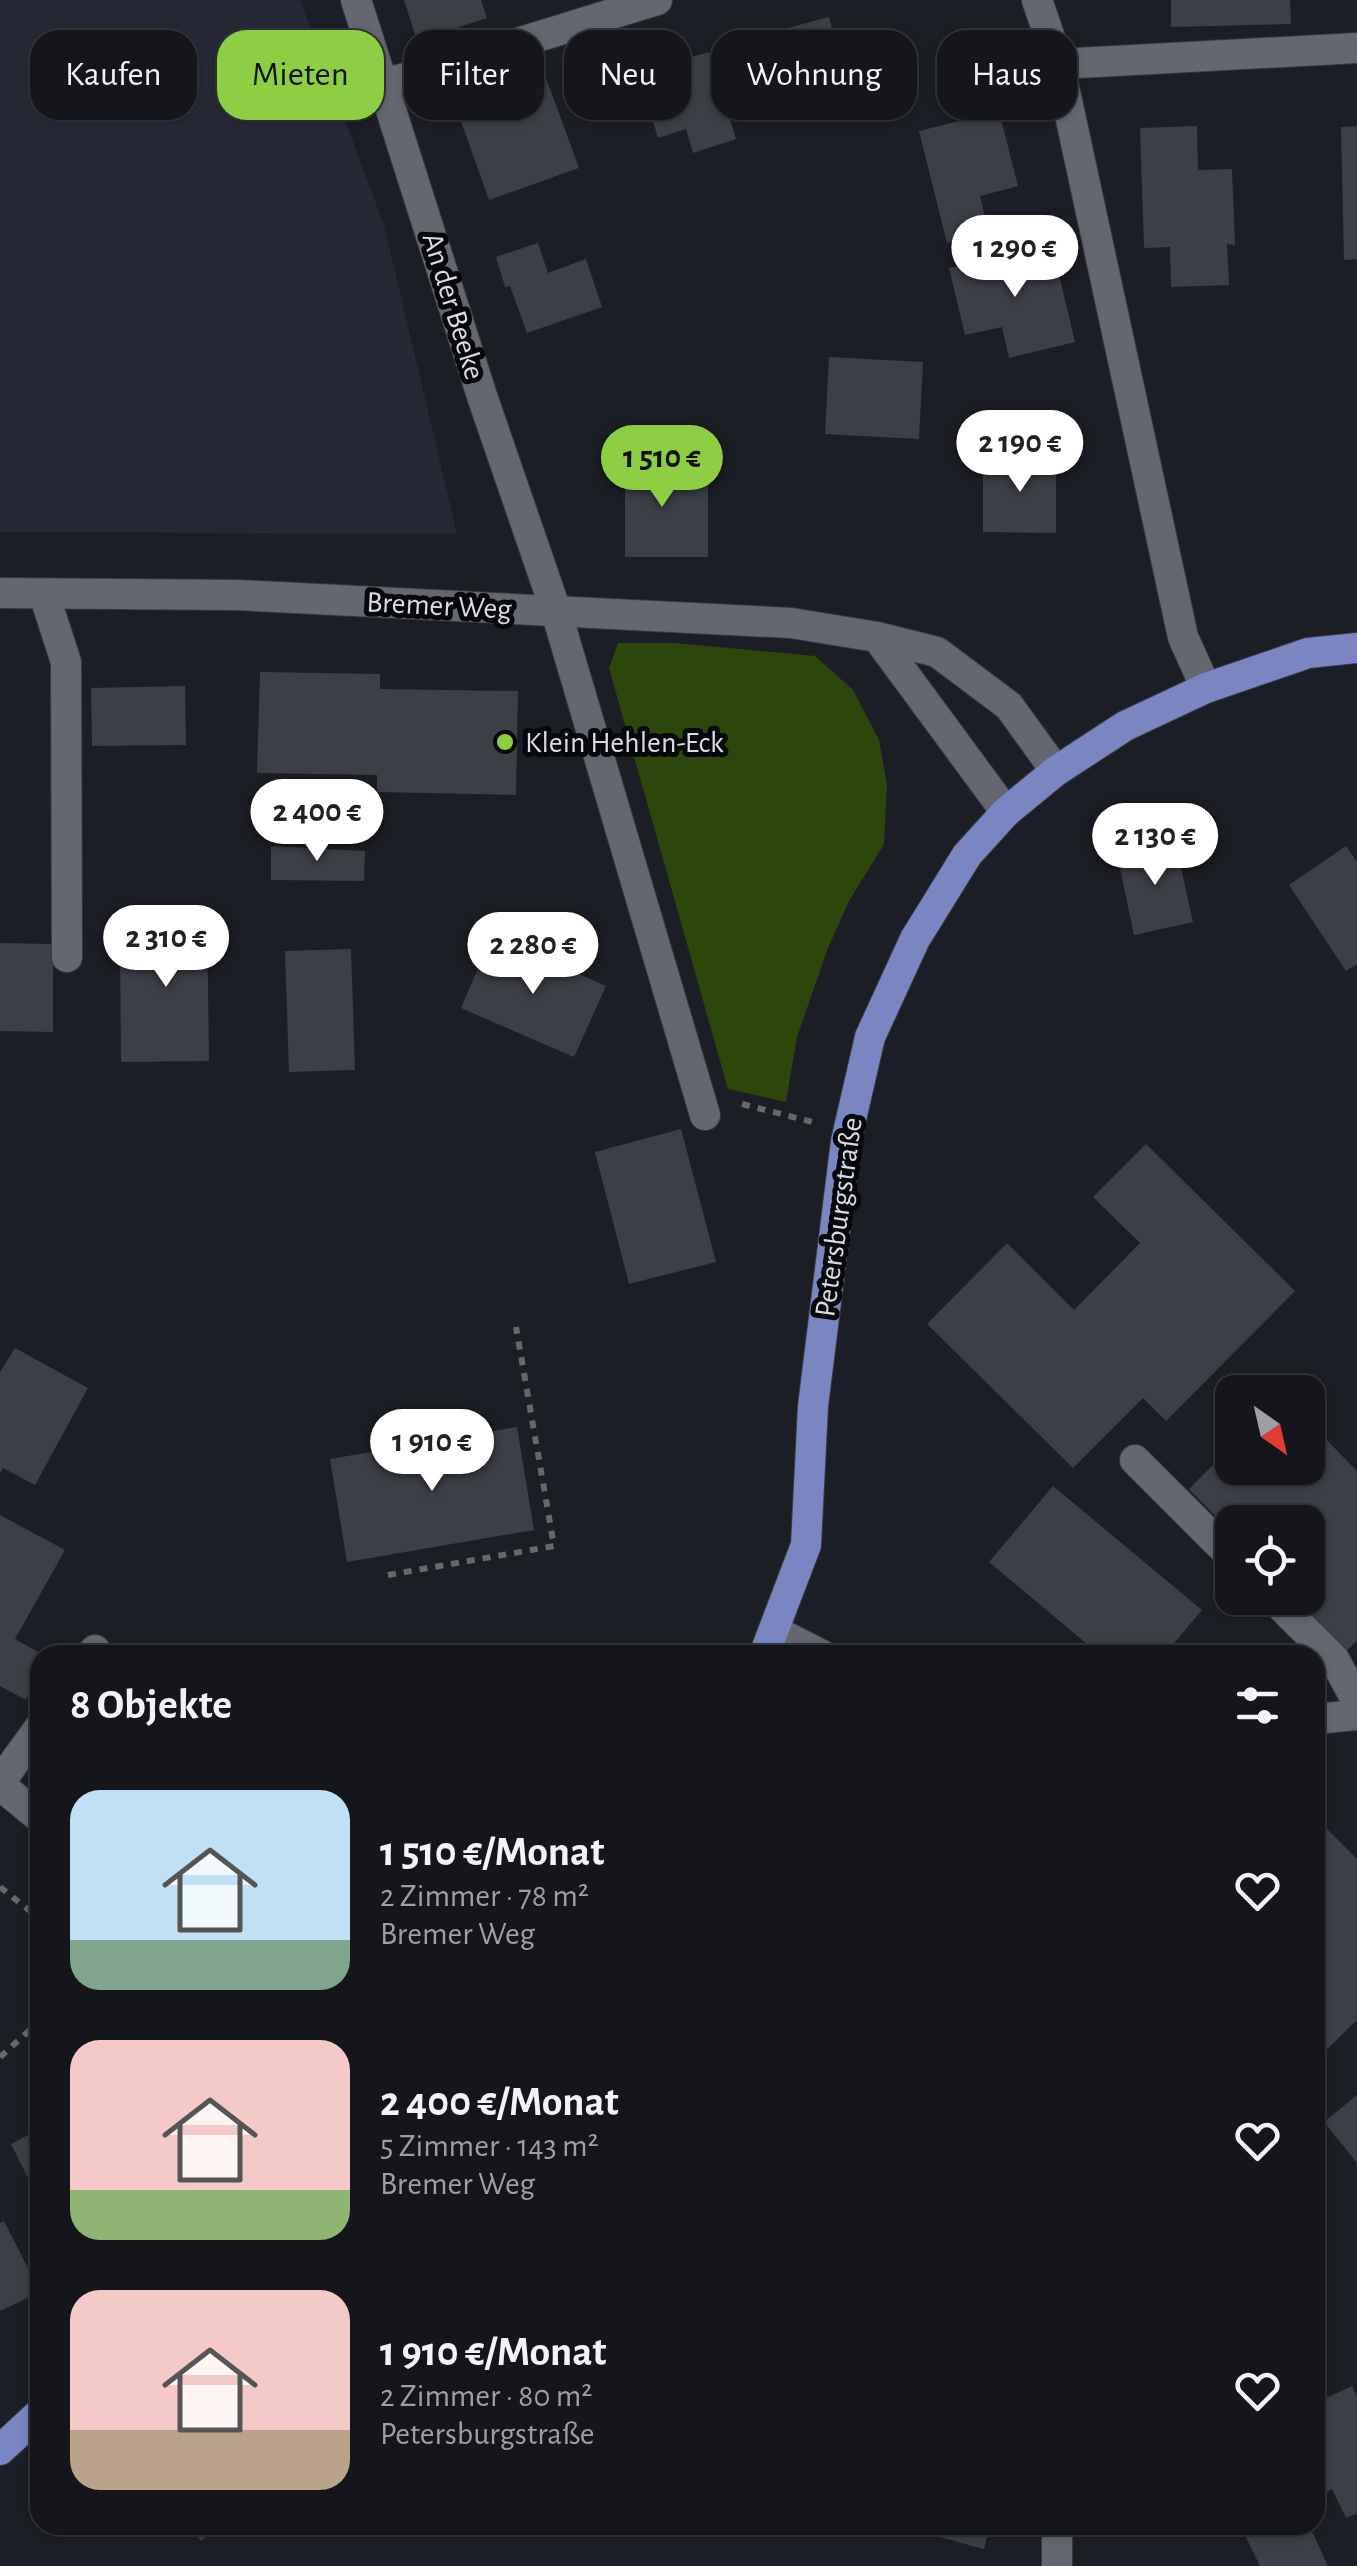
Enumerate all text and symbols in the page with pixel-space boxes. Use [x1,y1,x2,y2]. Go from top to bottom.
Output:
chip: Kaufen [30,30,197,120]
chip: Mieten [217,30,384,120]
chip: Filter [404,30,544,120]
chip: Neu [564,30,691,120]
chip: Wohnung [711,30,917,120]
chip: Haus [937,30,1077,120]
pin: 1 290 € [923,215,1107,300]
street label: An der Beeke [416,229,490,383]
text: 1 290 € [973,231,1057,263]
pin: 2 190 € [928,410,1112,495]
pin: 1 510 € [570,425,754,510]
text: 2 190 € [978,426,1062,458]
text: 1 510 € [623,441,701,473]
street label: Bremer Weg [366,587,513,625]
place label: Klein Hehlen-Eck [525,728,724,758]
marker: Klein Hehlen-Eck [494,731,516,753]
pin: 2 400 € [225,779,409,864]
text: 2 400 € [272,795,362,827]
pin: 2 130 € [1063,803,1247,888]
text: 2 130 € [1114,819,1196,851]
pin: 2 310 € [74,905,258,990]
pin: 2 280 € [441,912,625,997]
text: 2 310 € [125,921,207,953]
text: 2 280 € [489,928,577,960]
street label: Petersburgstraße [810,1116,868,1319]
north arrow [1215,1375,1325,1485]
map controls [1215,1375,1325,1615]
pin: 1 910 € [340,1409,524,1494]
text: 1 910 € [392,1425,472,1457]
button: locate [1215,1505,1325,1615]
icon: filters [1230,1678,1285,1733]
text: 8 Objekte [70,1684,232,1726]
icon: home [150,1830,270,1950]
text: 1 510 €/Monat [380,1831,604,1873]
icon: heart [1230,1863,1285,1918]
text: 2 Zimmer · 78 m² [380,1880,589,1912]
text: Bremer Weg [380,1918,535,1950]
icon: home [150,2080,270,2200]
text: 2 400 €/Monat [380,2081,619,2123]
icon: heart [1230,2113,1285,2168]
text: 5 Zimmer · 143 m² [380,2130,599,2162]
text: Bremer Weg [380,2168,535,2200]
icon: home [150,2330,270,2450]
text: 1 910 €/Monat [380,2331,607,2373]
icon: heart [1230,2363,1285,2418]
text: 2 Zimmer · 80 m² [380,2380,592,2412]
text: Petersburgstraße [380,2418,594,2450]

